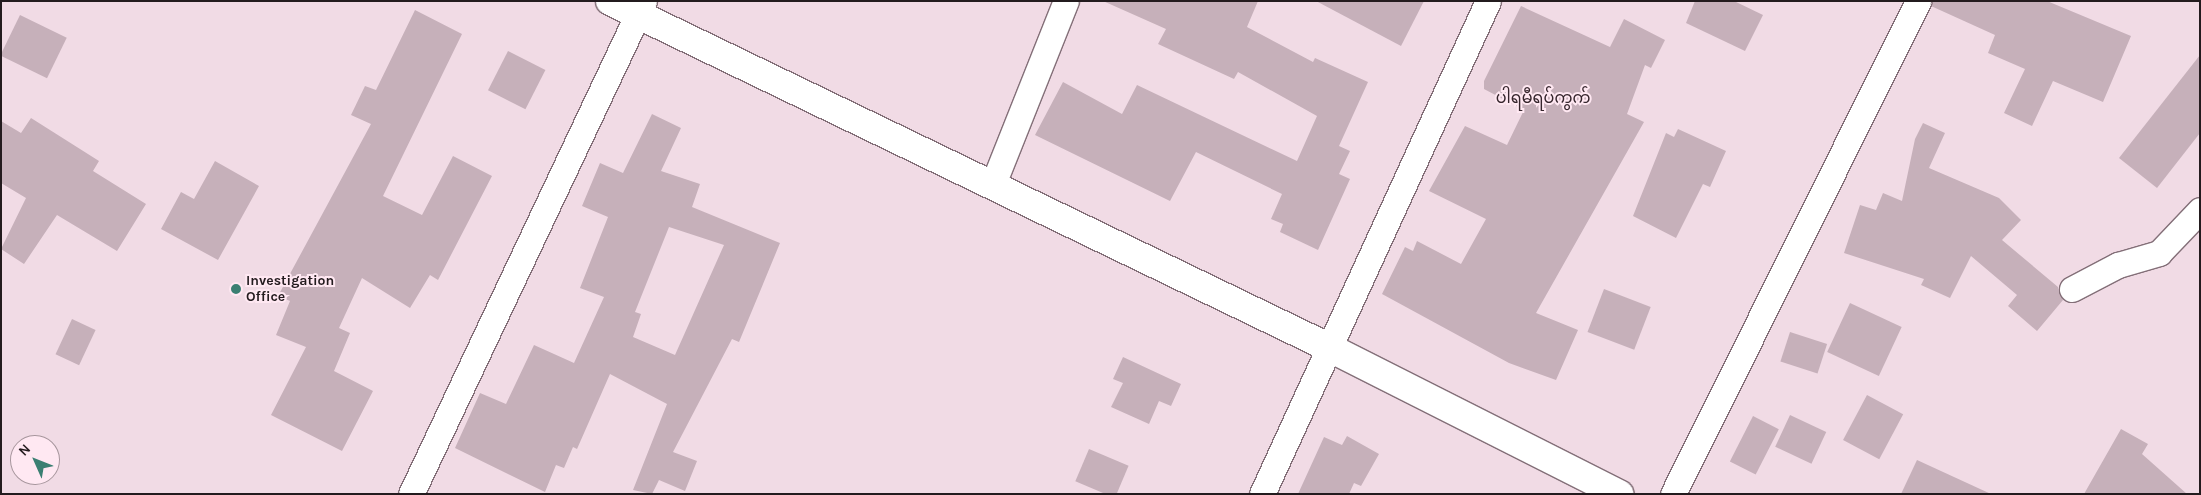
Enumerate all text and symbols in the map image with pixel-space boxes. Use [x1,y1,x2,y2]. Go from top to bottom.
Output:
district label: ပါရမီရပ်ကွက် [1496,88,1590,108]
place label: Investigation Office [246,273,334,306]
marker: Investigation Office [230,283,242,295]
north arrow [10,435,60,485]
text: N [15,440,34,459]

